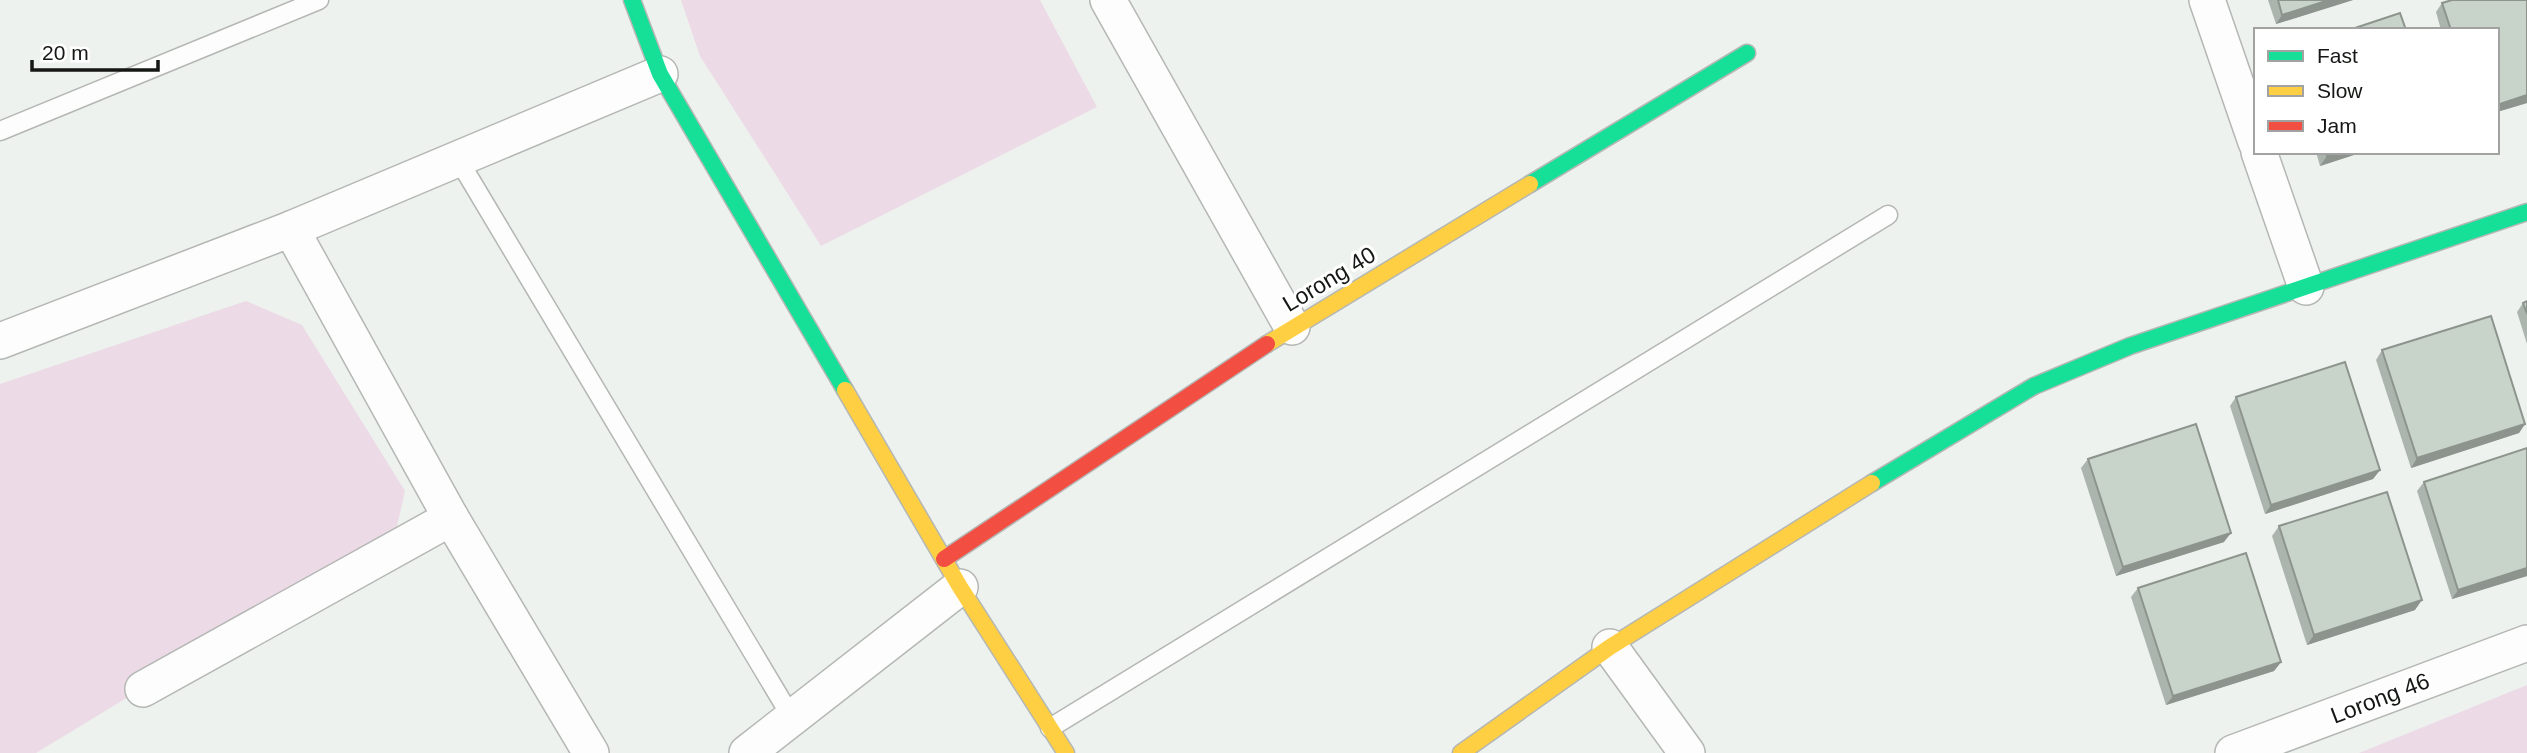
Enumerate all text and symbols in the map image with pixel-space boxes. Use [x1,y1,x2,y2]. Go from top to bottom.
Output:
scale bar [32,28,158,72]
legend [2254,28,2499,154]
text: 20 m [42,41,89,64]
text: Fast [2317,44,2358,67]
text: Slow [2317,79,2363,102]
text: Jam [2317,114,2357,137]
street label: Lorong 40 [1278,241,1380,317]
street label: Lorong 46 [2327,667,2433,729]

